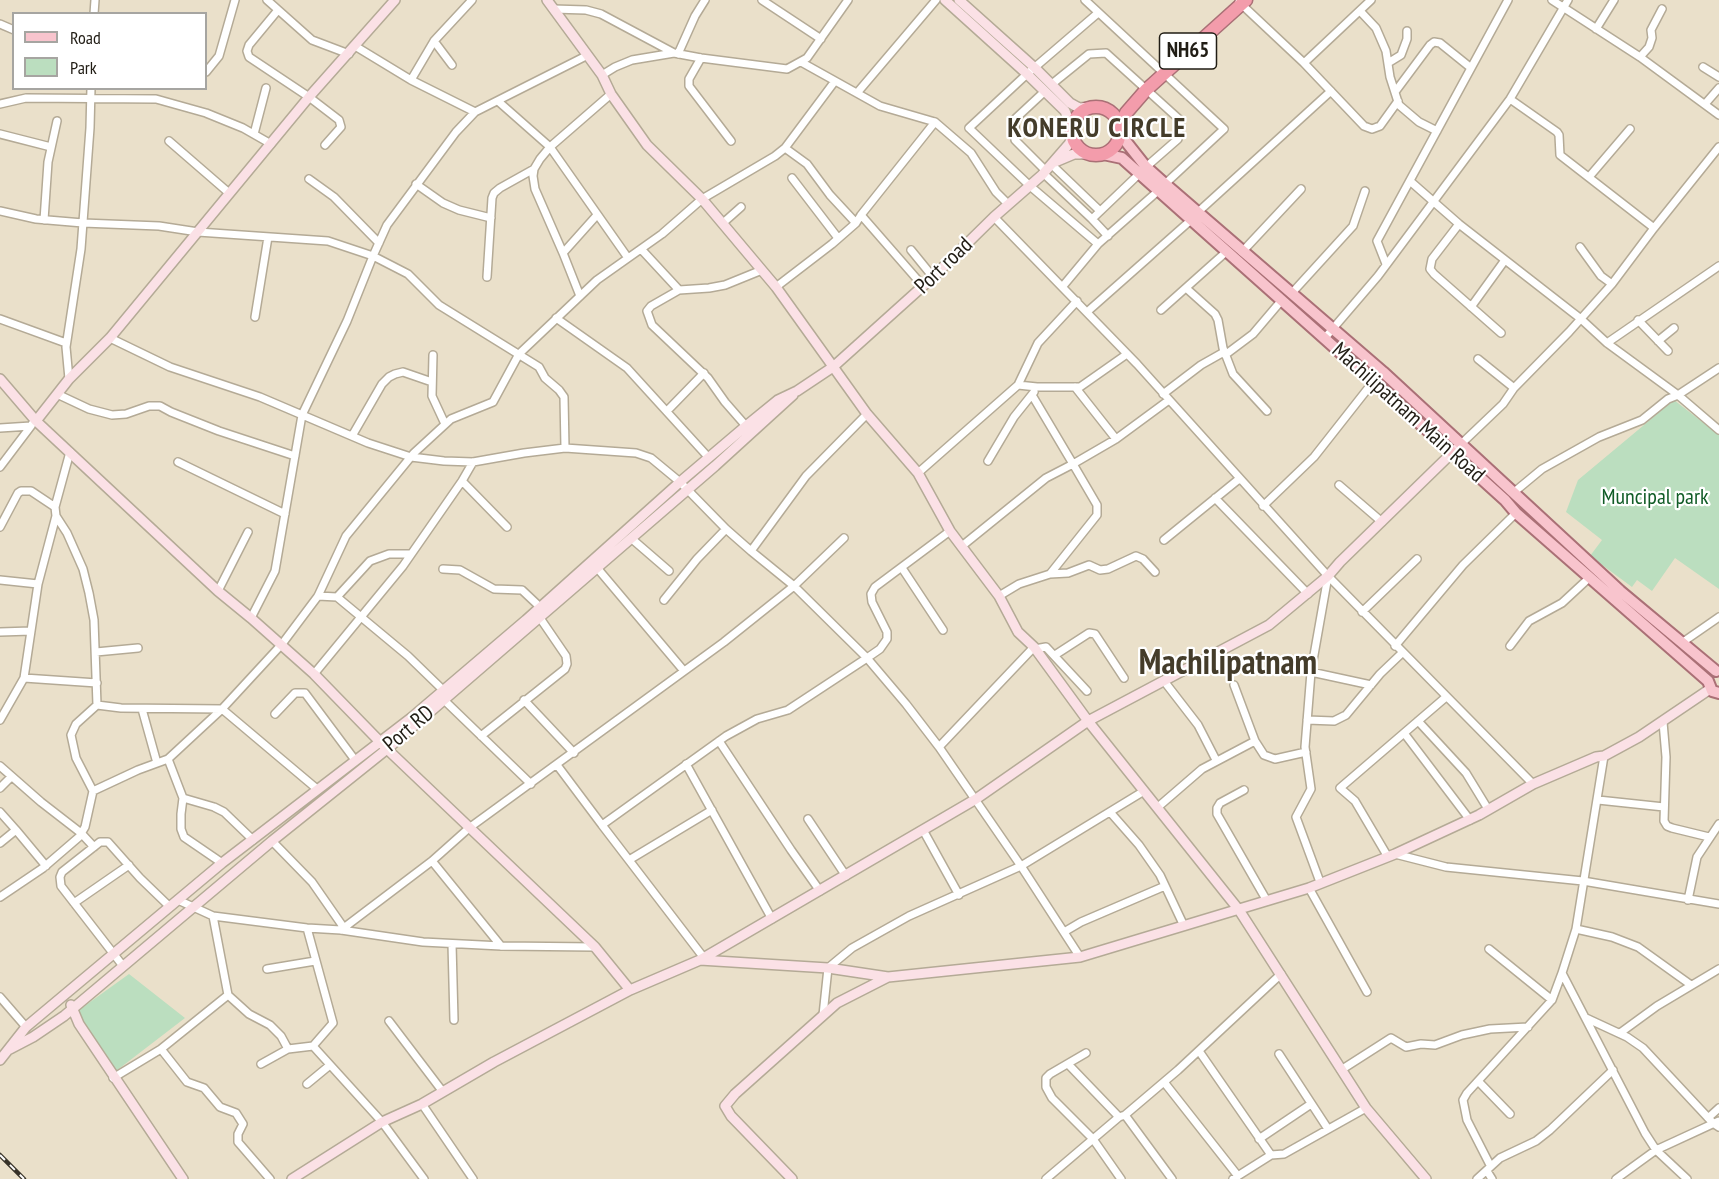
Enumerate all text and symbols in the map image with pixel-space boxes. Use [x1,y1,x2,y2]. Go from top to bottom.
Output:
legend [12,12,207,90]
text: Road [70,26,101,49]
road number: NH65 [1160,33,1216,69]
text: Park [70,56,97,79]
district label: KONERU CIRCLE [1007,112,1187,146]
street label: Port road [910,232,978,300]
street label: Machilipatnam Main Road [1326,338,1490,488]
park label: Muncipal park [1602,485,1708,511]
district label: Machilipatnam [1139,644,1317,684]
street label: Port RD [378,700,440,758]

